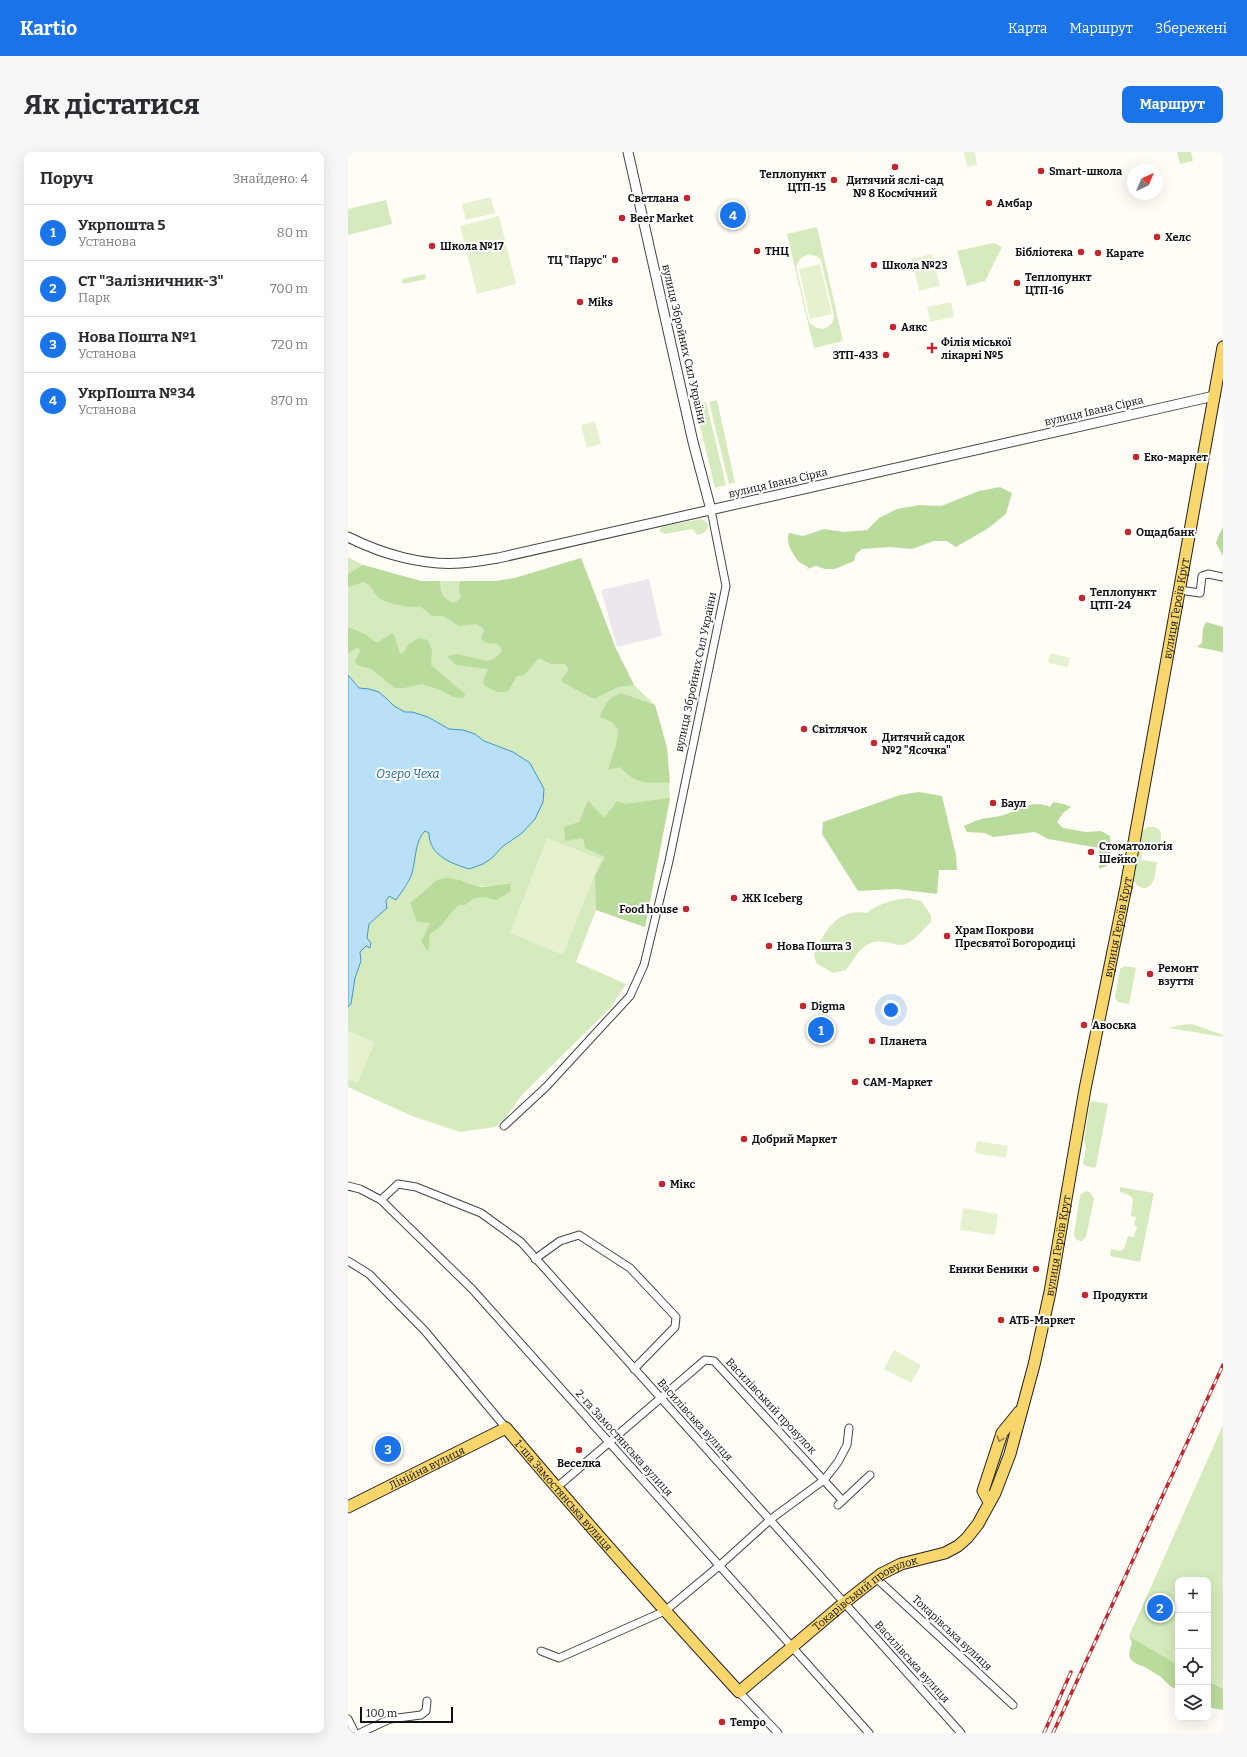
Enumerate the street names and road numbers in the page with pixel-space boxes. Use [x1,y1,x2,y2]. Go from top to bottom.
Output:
street label: вулиця Збройних Сил України [659,263,709,425]
street label: вулиця Івана Сірка [1043,393,1145,429]
street label: вулиця Івана Сірка [727,465,829,501]
street label: вулиця Героїв Крут [1161,557,1192,660]
street label: вулиця Збройних Сил України [673,591,719,753]
street label: вулиця Героїв Крут [1101,875,1134,979]
street label: вулиця Героїв Крут [1043,1194,1073,1297]
street label: Василівський провулок [723,1355,819,1457]
street label: Василівська вулиця [655,1376,735,1464]
street label: 2-га Замостянська вулиця [573,1387,675,1499]
street label: 1-ша Замостянська вулиця [512,1437,615,1553]
street label: Лінійна вулиця [387,1443,467,1492]
street label: Токарівський провулок [810,1553,919,1633]
street label: Токарівська вулиця [909,1593,995,1673]
street label: Василівська вулиця [872,1618,952,1706]

